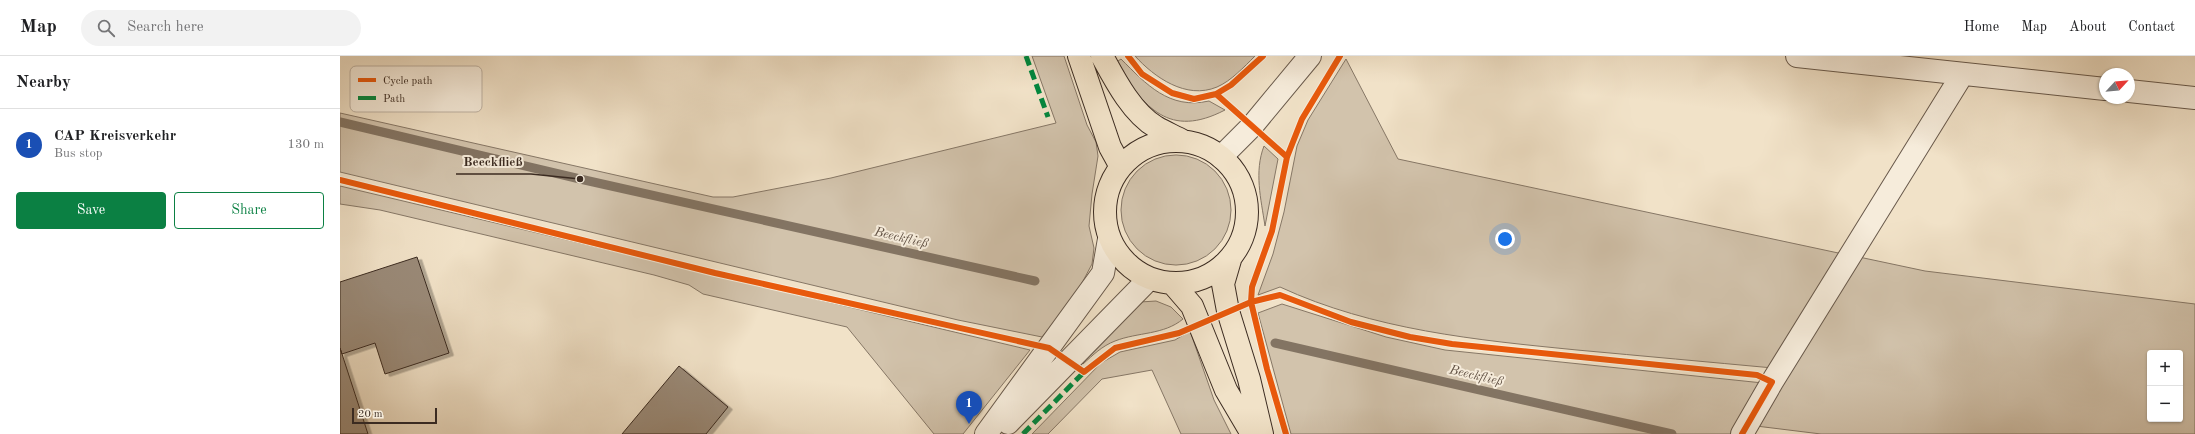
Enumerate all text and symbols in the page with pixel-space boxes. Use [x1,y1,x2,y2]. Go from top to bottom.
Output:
search box [81,10,361,46]
icon: search [95,17,117,39]
text: Map [20,18,57,37]
text: Search here [127,20,204,35]
text: Home [1964,20,1999,34]
text: Map [2021,20,2047,34]
text: About [2069,20,2106,34]
text: Contact [2128,20,2175,34]
legend [350,66,482,112]
north arrow [2099,68,2135,104]
text: Nearby [16,74,71,91]
text: Cycle path [383,76,433,87]
text: Path [383,94,405,105]
text: CAP Kreisverkehr [54,129,176,144]
text: 1 [25,138,33,151]
text: 130 m [287,138,324,151]
text: Bus stop [54,147,103,160]
callout: Beeckfließ [456,149,531,174]
text: Beeckfließ [463,156,523,169]
button: Save [16,192,166,229]
button: Share [174,192,324,229]
water label: Beeckfließ [872,225,930,251]
your location [1495,229,1515,249]
map controls [2147,350,2183,422]
button: + [2147,350,2183,386]
water label: Beeckfließ [1447,363,1505,389]
button: − [2147,386,2183,422]
pin: 1 [956,391,982,424]
scale bar [352,406,437,425]
text: 20 m [358,409,383,420]

